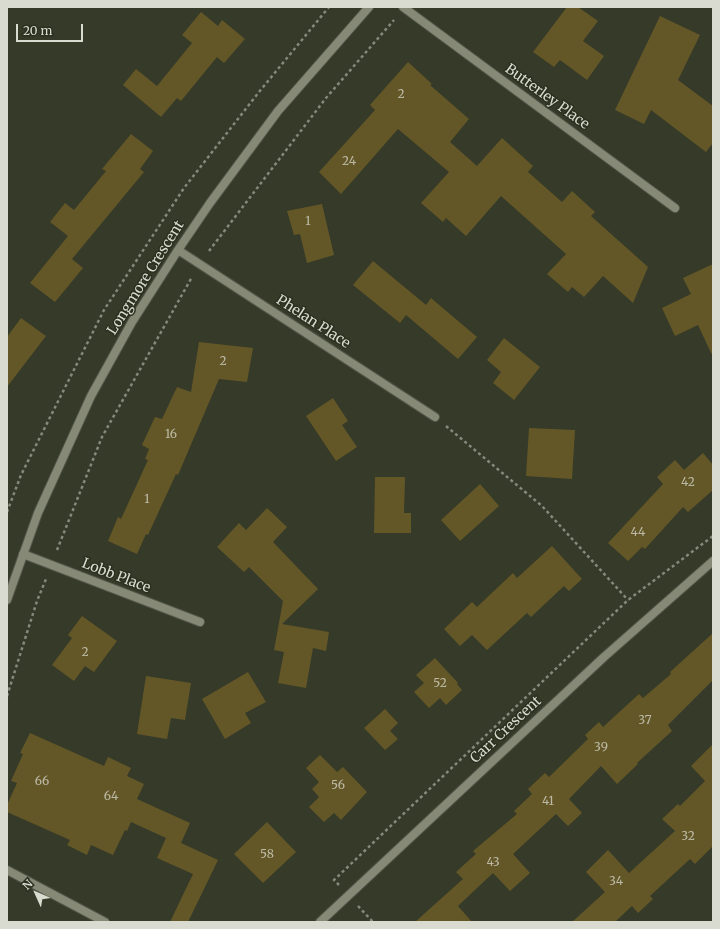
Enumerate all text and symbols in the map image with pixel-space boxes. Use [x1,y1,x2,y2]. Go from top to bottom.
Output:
scale bar [18,16,85,42]
text: 20 m [23,23,52,38]
street label: Butterley Place [502,61,592,133]
house number: 2 [397,88,405,102]
house number: 24 [342,155,356,169]
house number: 1 [305,215,311,229]
street label: Longmore Crescent [104,218,188,338]
street label: Phelan Place [273,292,353,352]
house number: 2 [219,355,227,369]
house number: 16 [165,428,177,442]
house number: 42 [681,476,695,490]
house number: 1 [144,493,150,507]
house number: 44 [631,526,645,540]
street label: Lobb Place [79,555,153,597]
house number: 2 [81,646,89,660]
house number: 52 [433,677,447,691]
street label: Carr Crescent [467,693,545,767]
house number: 37 [638,714,652,728]
house number: 39 [594,741,608,755]
house number: 66 [35,775,49,789]
house number: 56 [331,779,345,793]
house number: 64 [104,790,118,804]
house number: 41 [542,795,554,809]
house number: 32 [681,830,695,844]
house number: 58 [260,848,274,862]
house number: 43 [486,856,500,870]
north arrow [16,873,56,913]
house number: 34 [609,875,623,889]
text: N [19,876,36,893]

